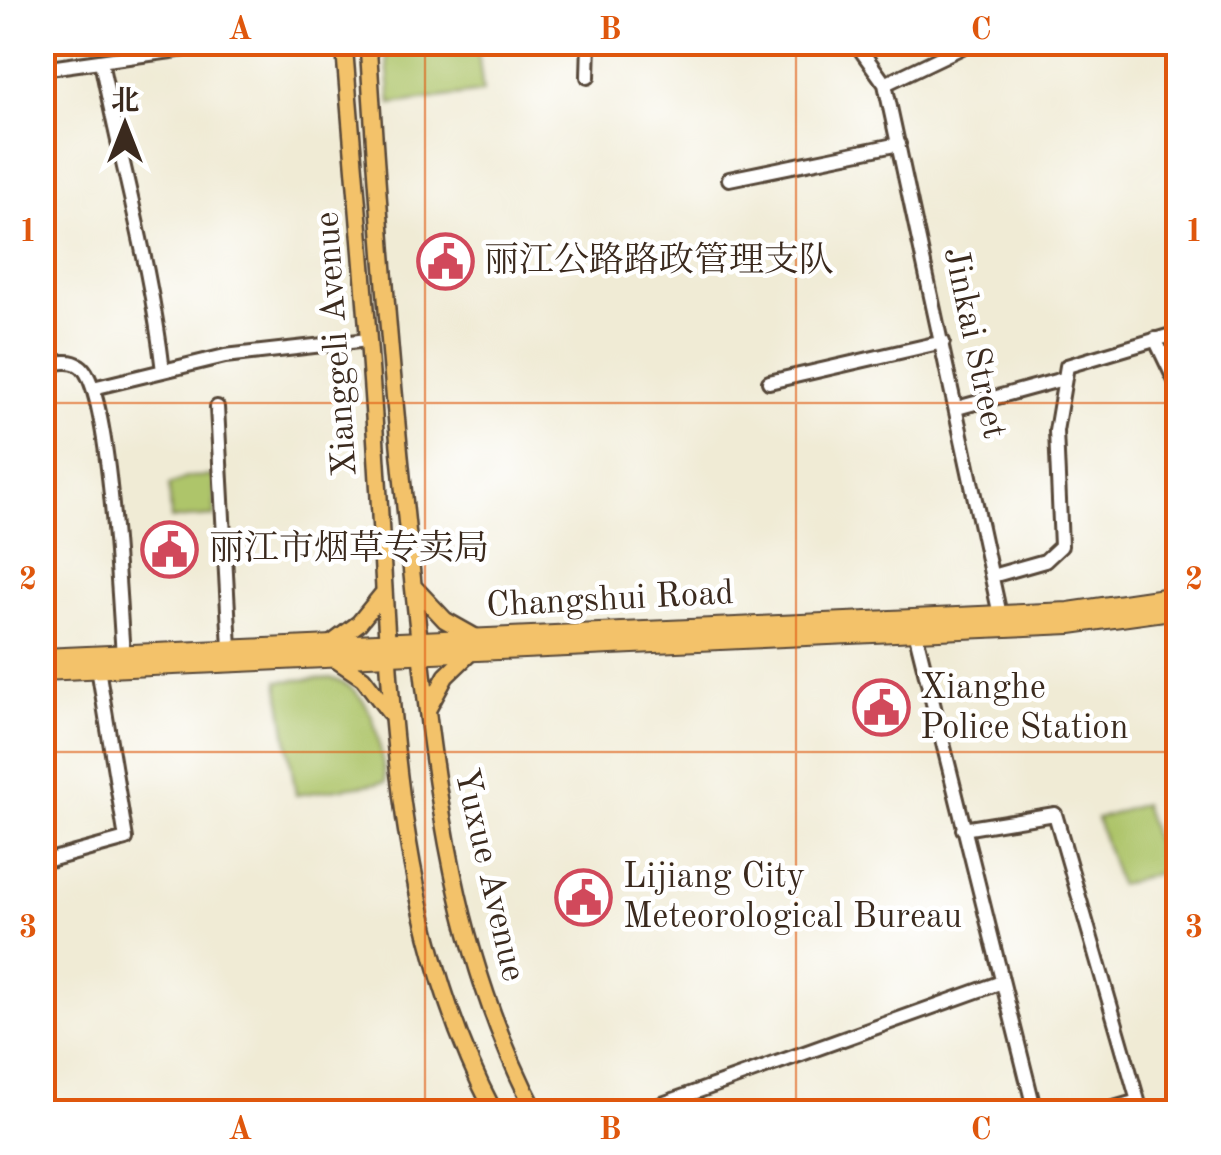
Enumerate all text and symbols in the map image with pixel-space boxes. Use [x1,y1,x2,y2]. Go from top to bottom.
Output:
text: A [228,15,252,47]
text: B [599,15,621,47]
text: C [970,15,992,47]
north arrow [75,75,175,175]
text: 北 [111,86,139,117]
street label: Xianggeli Avenue [310,210,364,478]
text: 1 [19,217,37,249]
text: 1 [1185,217,1203,249]
public building icon: 丽江公路路政管理支队 [415,231,475,291]
place label: 丽江公路路政管理支队 [484,241,834,279]
street label: Jinkai Street [937,244,1011,442]
public building icon: 丽江市烟草专卖局 [140,519,200,579]
place label: 丽江市烟草专卖局 [209,529,489,567]
text: 2 [19,565,37,597]
text: 2 [1185,565,1203,597]
street label: Changshui Road [485,576,735,624]
place label: Xianghe Police Station [920,671,1129,746]
public building icon: Xianghe Police Station [851,678,911,738]
street label: Yuxue Avenue [448,765,530,985]
place label: Lijiang City Meteorological Bureau [623,860,962,935]
public building icon: Lijiang City Meteorological Bureau [554,867,614,927]
text: 3 [19,913,37,945]
text: 3 [1185,913,1203,945]
text: A [228,1115,252,1147]
text: B [599,1115,621,1147]
text: C [970,1115,992,1147]

